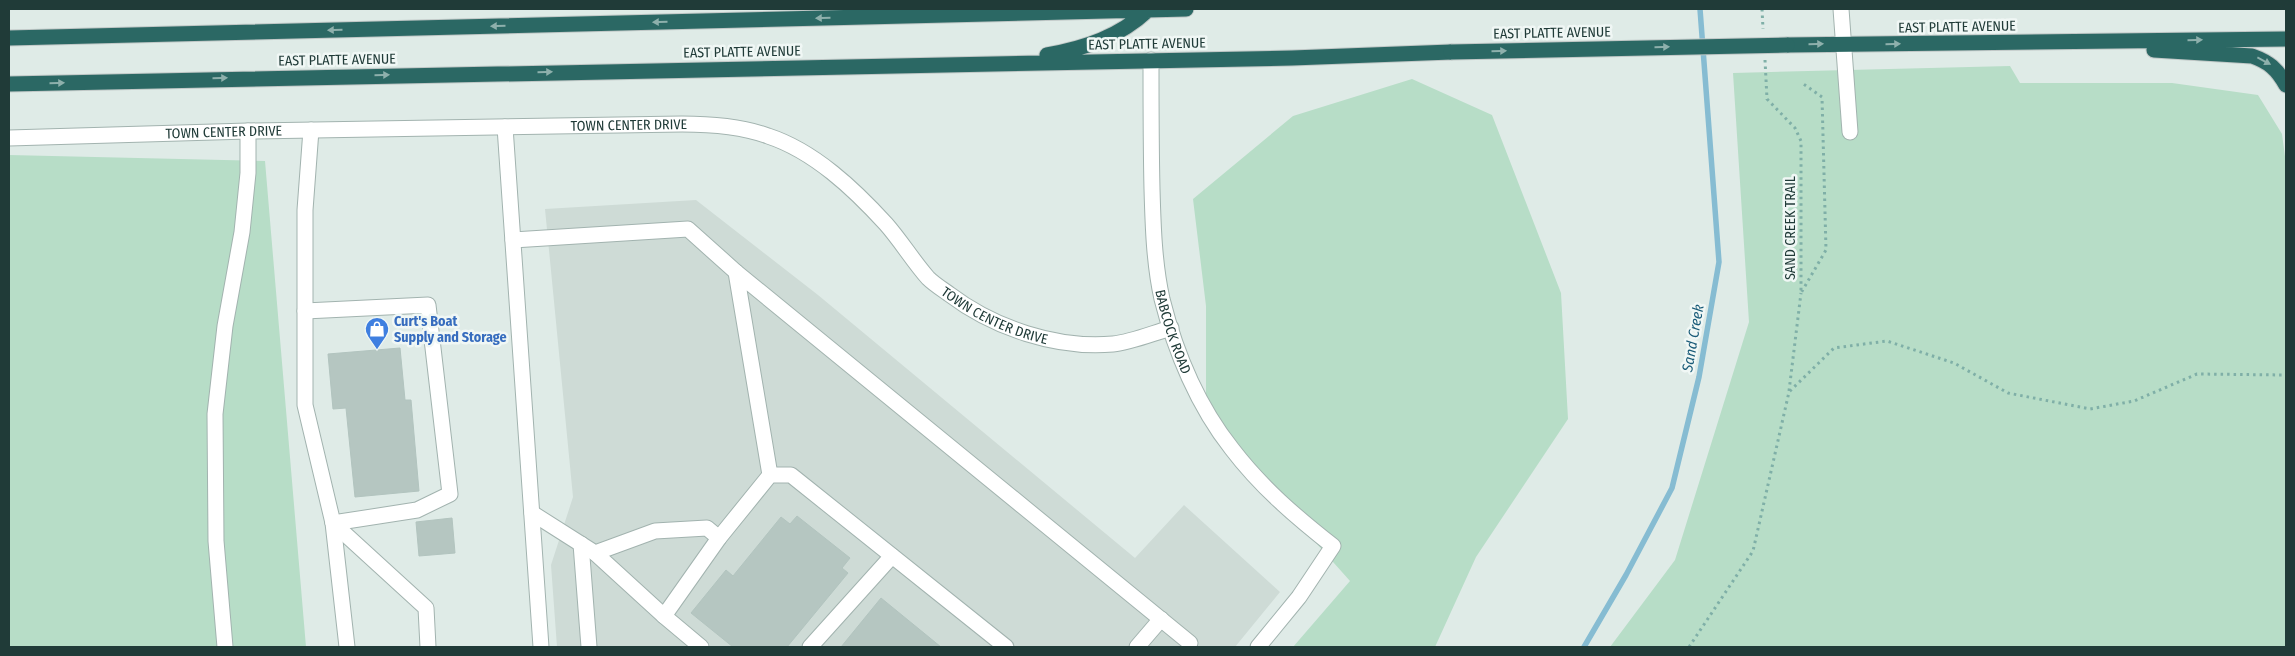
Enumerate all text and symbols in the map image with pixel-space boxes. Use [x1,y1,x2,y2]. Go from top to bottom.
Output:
one-way arrow [815,14,831,22]
street label: EAST PLATTE AVENUE [1898,17,2016,37]
one-way arrow [652,18,668,26]
one-way arrow [490,22,506,30]
street label: EAST PLATTE AVENUE [1493,23,1611,43]
one-way arrow [327,26,343,34]
street label: EAST PLATTE AVENUE [1088,34,1206,54]
one-way arrow [2188,36,2204,44]
one-way arrow [1808,40,1824,48]
one-way arrow [1885,40,1901,48]
street label: EAST PLATTE AVENUE [683,42,801,62]
one-way arrow [1654,43,1670,51]
one-way arrow [1492,47,1508,55]
street label: EAST PLATTE AVENUE [278,50,396,70]
one-way arrow [2257,57,2272,65]
one-way arrow [537,68,553,76]
one-way arrow [375,71,391,79]
one-way arrow [212,74,228,82]
one-way arrow [50,78,66,86]
street label: TOWN CENTER DRIVE [570,115,688,134]
street label: TOWN CENTER DRIVE [165,122,283,142]
street label: SAND CREEK TRAIL [1782,176,1799,280]
street label: TOWN CENTER DRIVE [938,283,1050,348]
street label: BABCOCK ROAD [1152,288,1195,376]
water label: Sand Creek [1678,302,1708,374]
place label: Curt's Boat Supply and Storage [394,313,507,346]
shop icon: Curt's Boat Supply and Storage [364,316,390,350]

